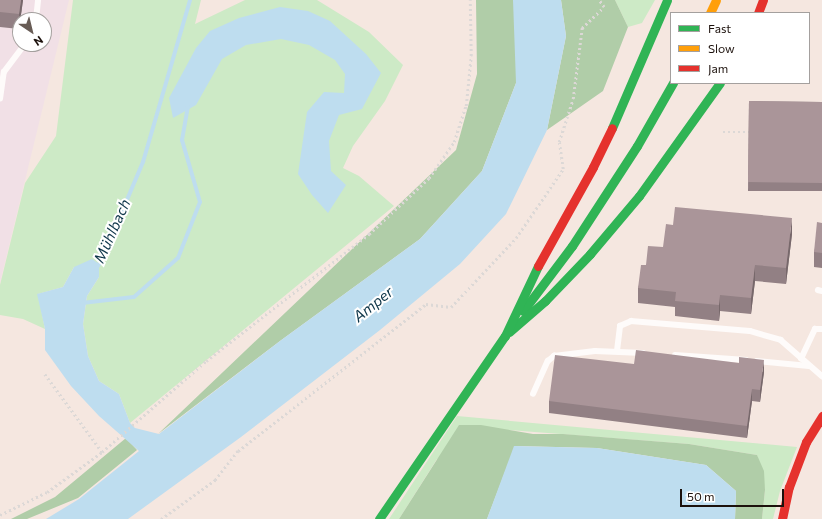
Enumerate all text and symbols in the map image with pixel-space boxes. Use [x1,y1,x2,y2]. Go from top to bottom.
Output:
north arrow [12,12,52,52]
legend [670,12,810,84]
text: Fast [708,21,731,35]
text: N [31,34,46,49]
text: Slow [708,41,735,55]
text: Jam [708,61,728,75]
water label: Mühlbach [90,196,134,266]
water label: Amper [349,282,397,326]
scale bar [682,481,786,507]
text: 50 m [687,489,715,503]

